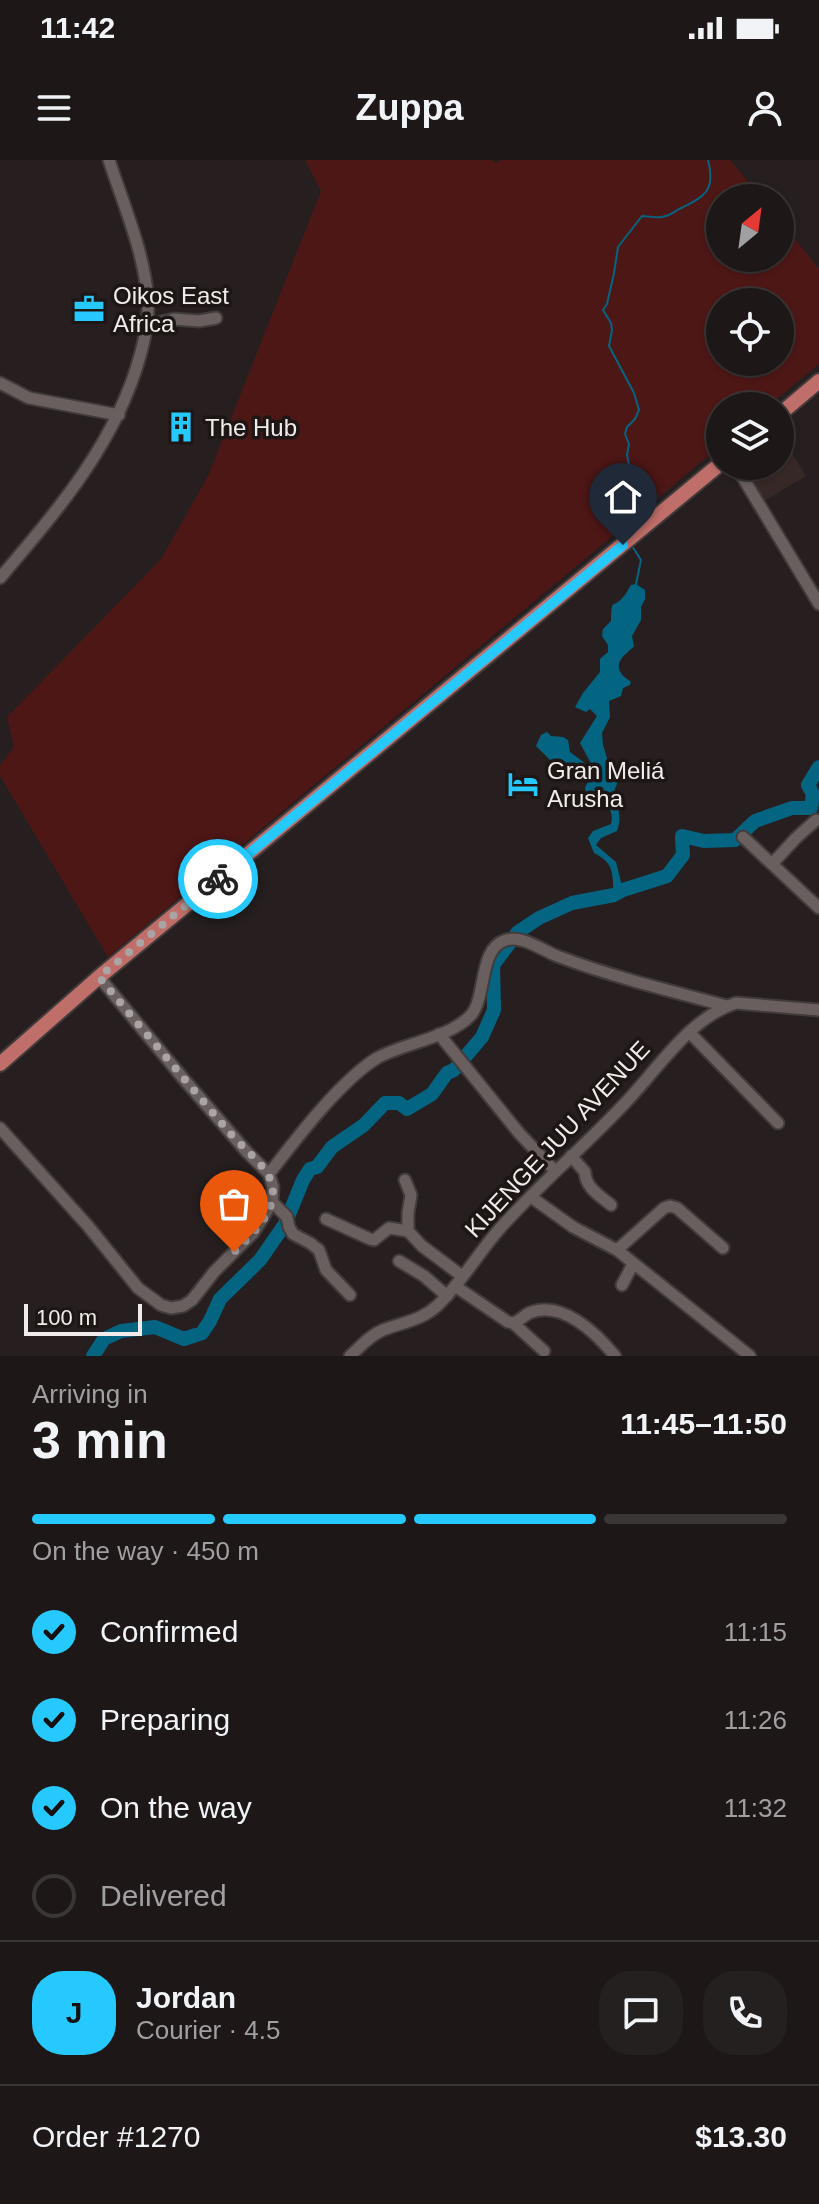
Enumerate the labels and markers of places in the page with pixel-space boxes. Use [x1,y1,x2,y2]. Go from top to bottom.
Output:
place label: Oikos East Africa [113,282,229,337]
office icon: Oikos East Africa [72,292,106,326]
building icon: The Hub [164,410,198,444]
place label: The Hub [205,414,297,441]
pin [589,463,657,545]
place label: Gran Meliá Arusha [547,757,665,812]
hotel icon: Gran Meliá Arusha [506,767,540,801]
pin [200,1170,268,1252]

